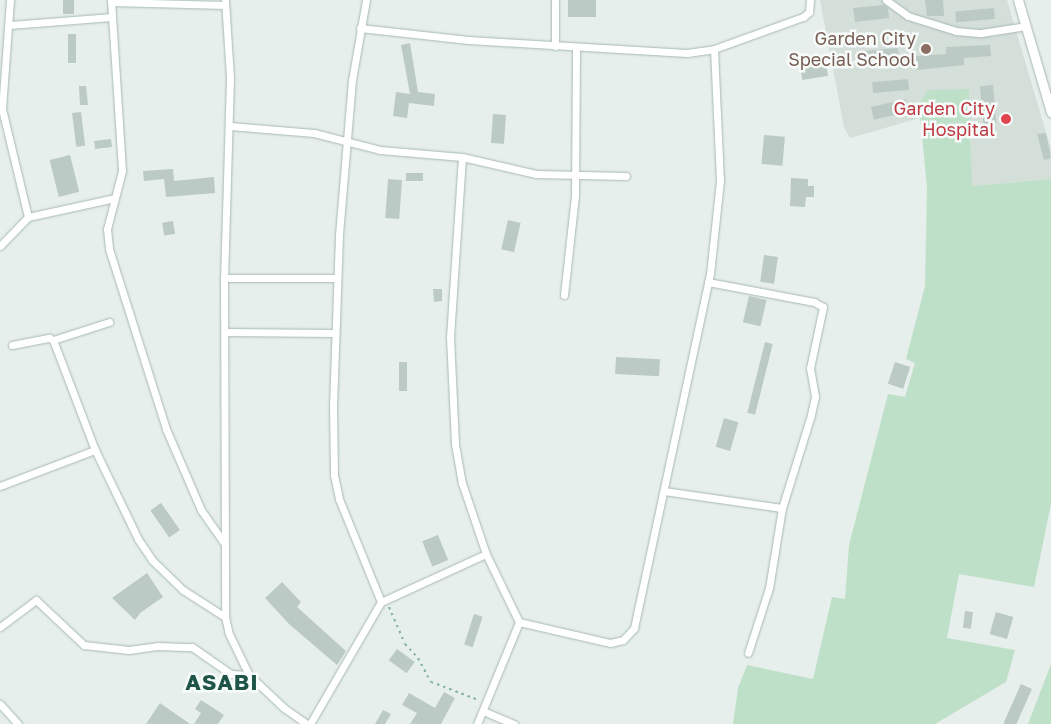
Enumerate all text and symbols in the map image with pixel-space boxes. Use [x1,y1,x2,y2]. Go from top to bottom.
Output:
place label: Garden City Special School [788,28,916,70]
marker: Garden City Special School [920,43,932,55]
place label: Garden City Hospital [894,98,995,140]
marker: Garden City Hospital [999,112,1013,126]
district label: ASABI [185,669,259,695]

